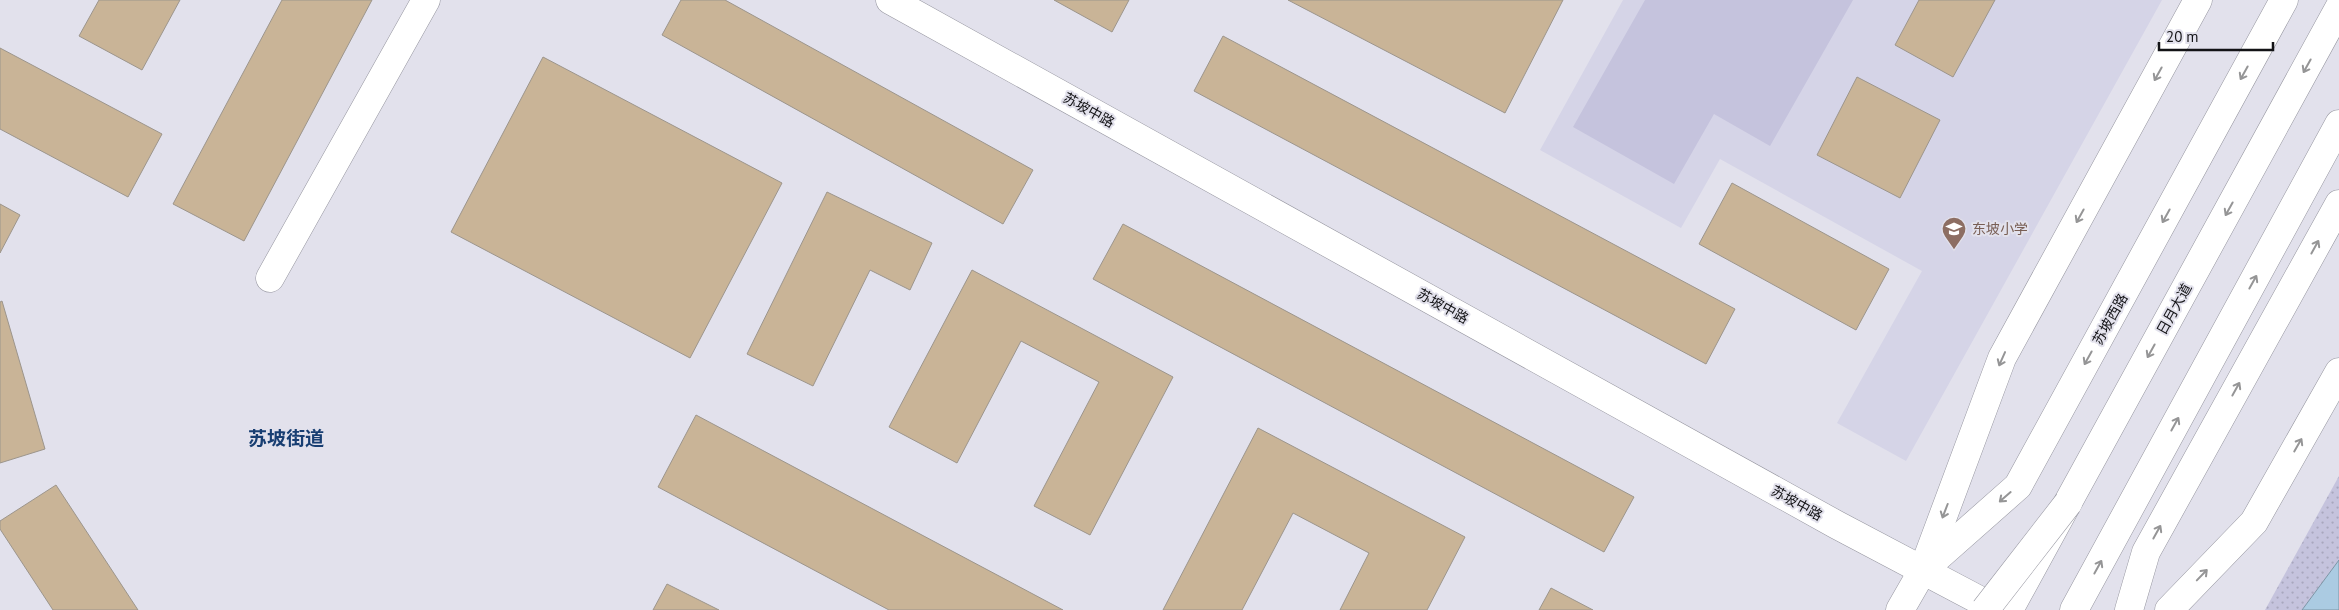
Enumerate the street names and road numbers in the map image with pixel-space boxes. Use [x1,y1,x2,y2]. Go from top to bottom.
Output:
street label: 苏坡中路 [1060,89,1118,131]
street label: 日月大道 [2153,280,2195,338]
street label: 苏坡中路 [1414,285,1472,327]
street label: 苏坡西路 [2089,290,2131,348]
street label: 苏坡中路 [1768,482,1826,524]

